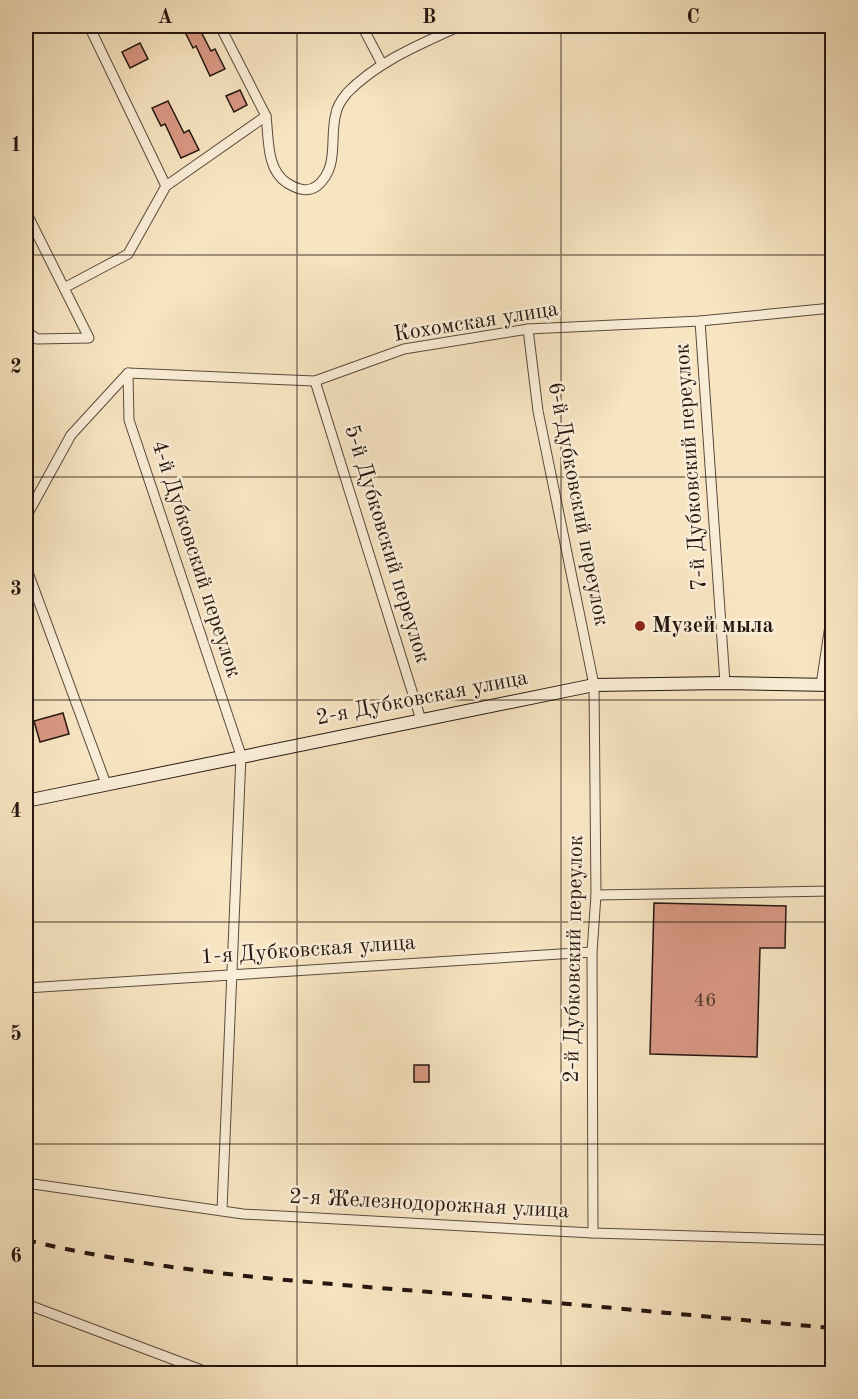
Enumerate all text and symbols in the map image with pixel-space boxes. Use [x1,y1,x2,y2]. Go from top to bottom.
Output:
text: A [157,8,173,28]
text: B [422,8,436,28]
text: C [686,8,700,28]
text: 1 [10,136,22,156]
street label: Кохомская улица [392,298,560,346]
street label: 7-й Дубковский переулок [671,343,711,591]
text: 2 [10,358,22,378]
street label: 6-й Дубковский переулок [544,380,612,628]
street label: 5-й Дубковский переулок [340,422,434,666]
street label: 4-й Дубковский переулок [147,438,245,680]
text: 3 [10,580,22,600]
place label: Музей мыла [652,615,774,637]
marker: Музей мыла [633,619,647,633]
street label: 2-я Дубковская улица [314,667,530,729]
text: 4 [10,802,22,822]
street label: 2-й Дубковский переулок [561,835,587,1083]
street label: 1-я Дубковская улица [200,932,416,968]
house number: 46 [693,991,717,1011]
text: 5 [10,1024,22,1045]
street label: 2-я Железнодорожная улица [288,1186,570,1222]
text: 6 [10,1247,22,1267]

